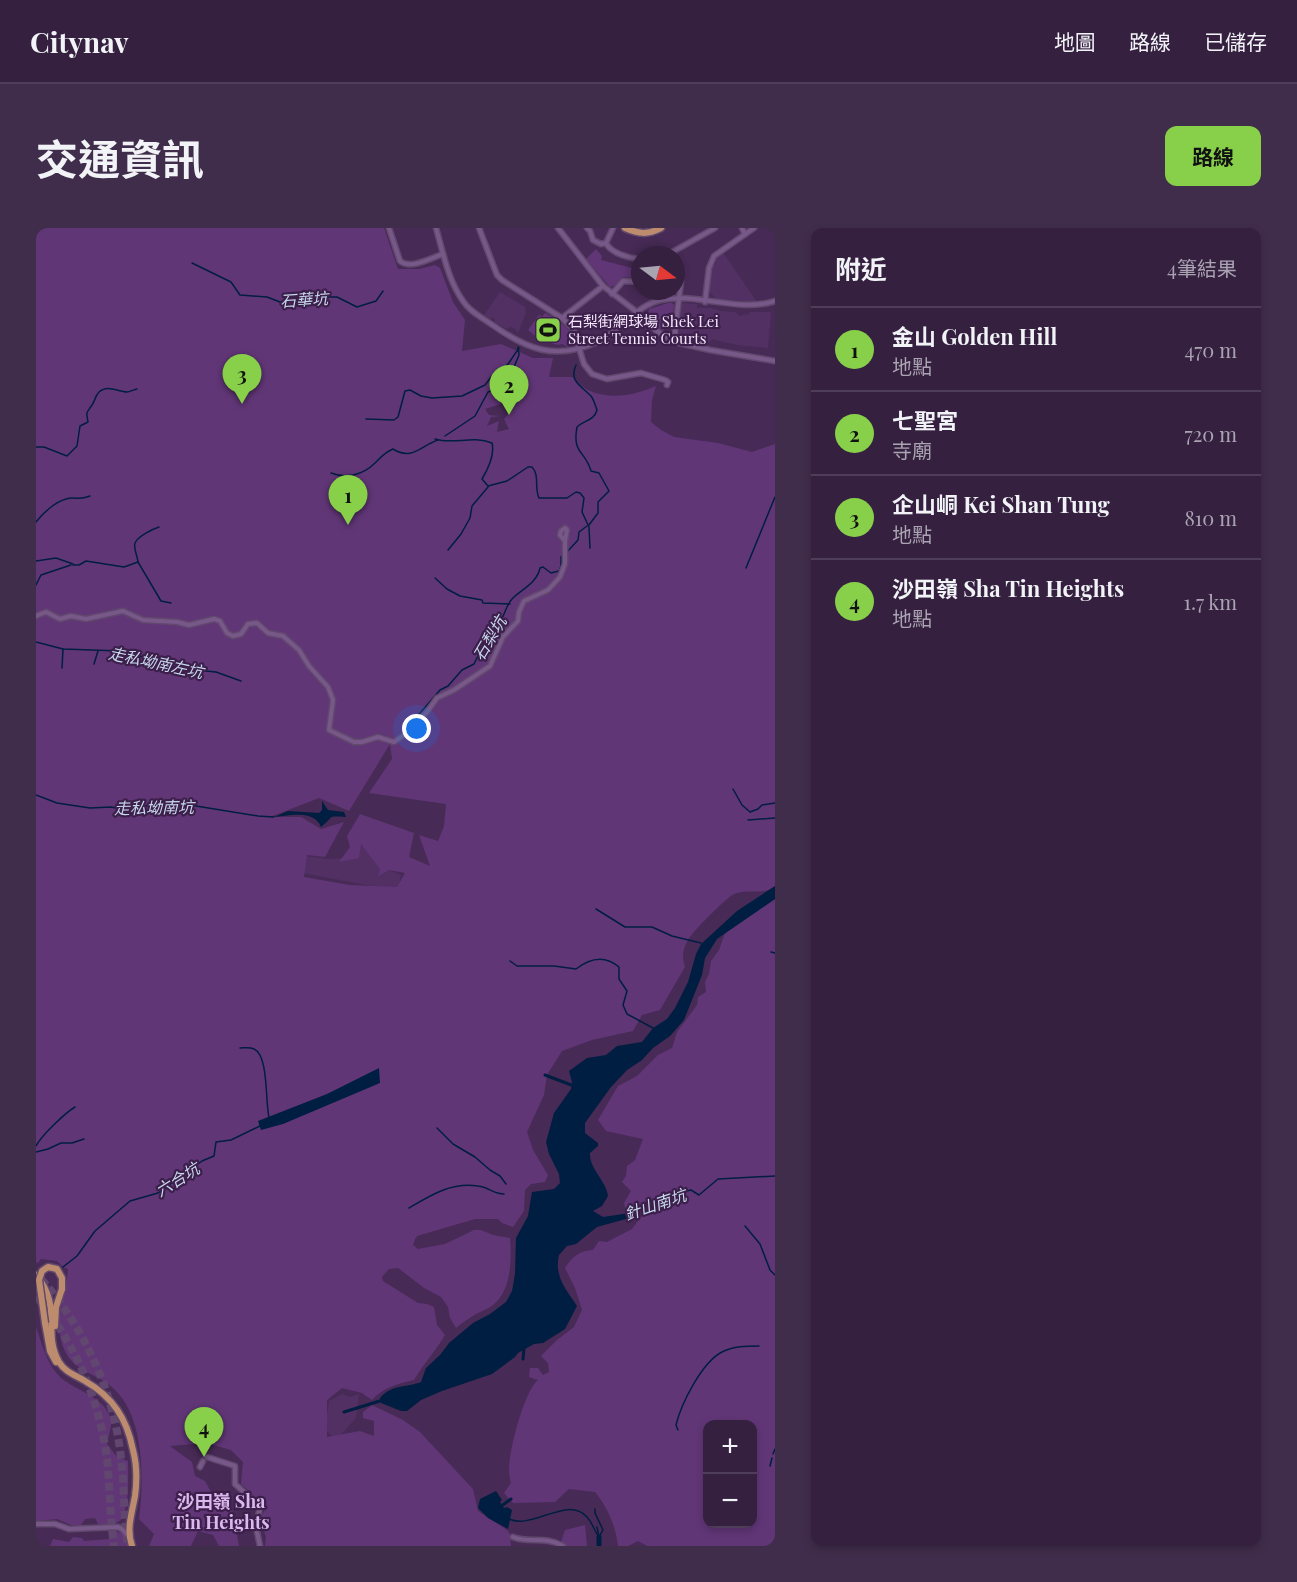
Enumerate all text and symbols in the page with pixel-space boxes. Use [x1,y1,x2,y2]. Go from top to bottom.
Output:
text: Citynav [30,23,129,60]
text: 地圖 [1054,27,1096,55]
text: 路線 [1129,27,1171,55]
text: 已儲存 [1204,27,1267,55]
button: 路線 [1165,126,1261,186]
text: 交通資訊 [36,130,204,186]
north arrow [631,246,685,300]
text: 附近 [835,251,887,286]
text: 4筆結果 [1167,254,1237,281]
water label: 石華坑 [279,287,331,311]
place label: 石梨街網球場 Shek Lei Street Tennis Courts [568,311,719,348]
sports icon: 石梨街網球場 Shek Lei Street Tennis Courts [533,315,563,345]
text: 金山 Golden Hill [892,321,1057,351]
text: 1 [851,336,858,363]
text: 470 m [1185,336,1237,363]
text: 地點 [892,352,932,379]
pin: 3 [222,354,262,404]
pin: 2 [490,366,528,415]
text: 七聖宮 [892,405,958,435]
text: 2 [849,420,860,447]
text: 720 m [1185,420,1237,447]
text: 寺廟 [892,436,932,463]
pin: 1 [328,476,368,525]
text: 企山峒 Kei Shan Tung [892,489,1110,519]
text: 3 [850,504,859,531]
text: 810 m [1184,504,1237,531]
text: 地點 [892,520,932,547]
text: 沙田嶺 Sha Tin Heights [892,573,1124,603]
text: 4 [849,588,860,615]
text: 1.7 km [1184,588,1237,615]
text: 地點 [892,604,932,631]
water label: 石梨坑 [468,610,511,664]
water label: 走私坳南左坑 [107,642,207,683]
your location [402,714,431,743]
water label: 走私坳南坑 [114,796,196,818]
water label: 六合坑 [151,1156,205,1201]
water label: 針山南坑 [621,1183,691,1224]
pin: 4 [184,1408,224,1457]
map controls [703,1420,757,1528]
button: + [703,1420,757,1474]
button: − [703,1474,757,1528]
district label: 沙田嶺 Sha Tin Heights [172,1489,270,1534]

